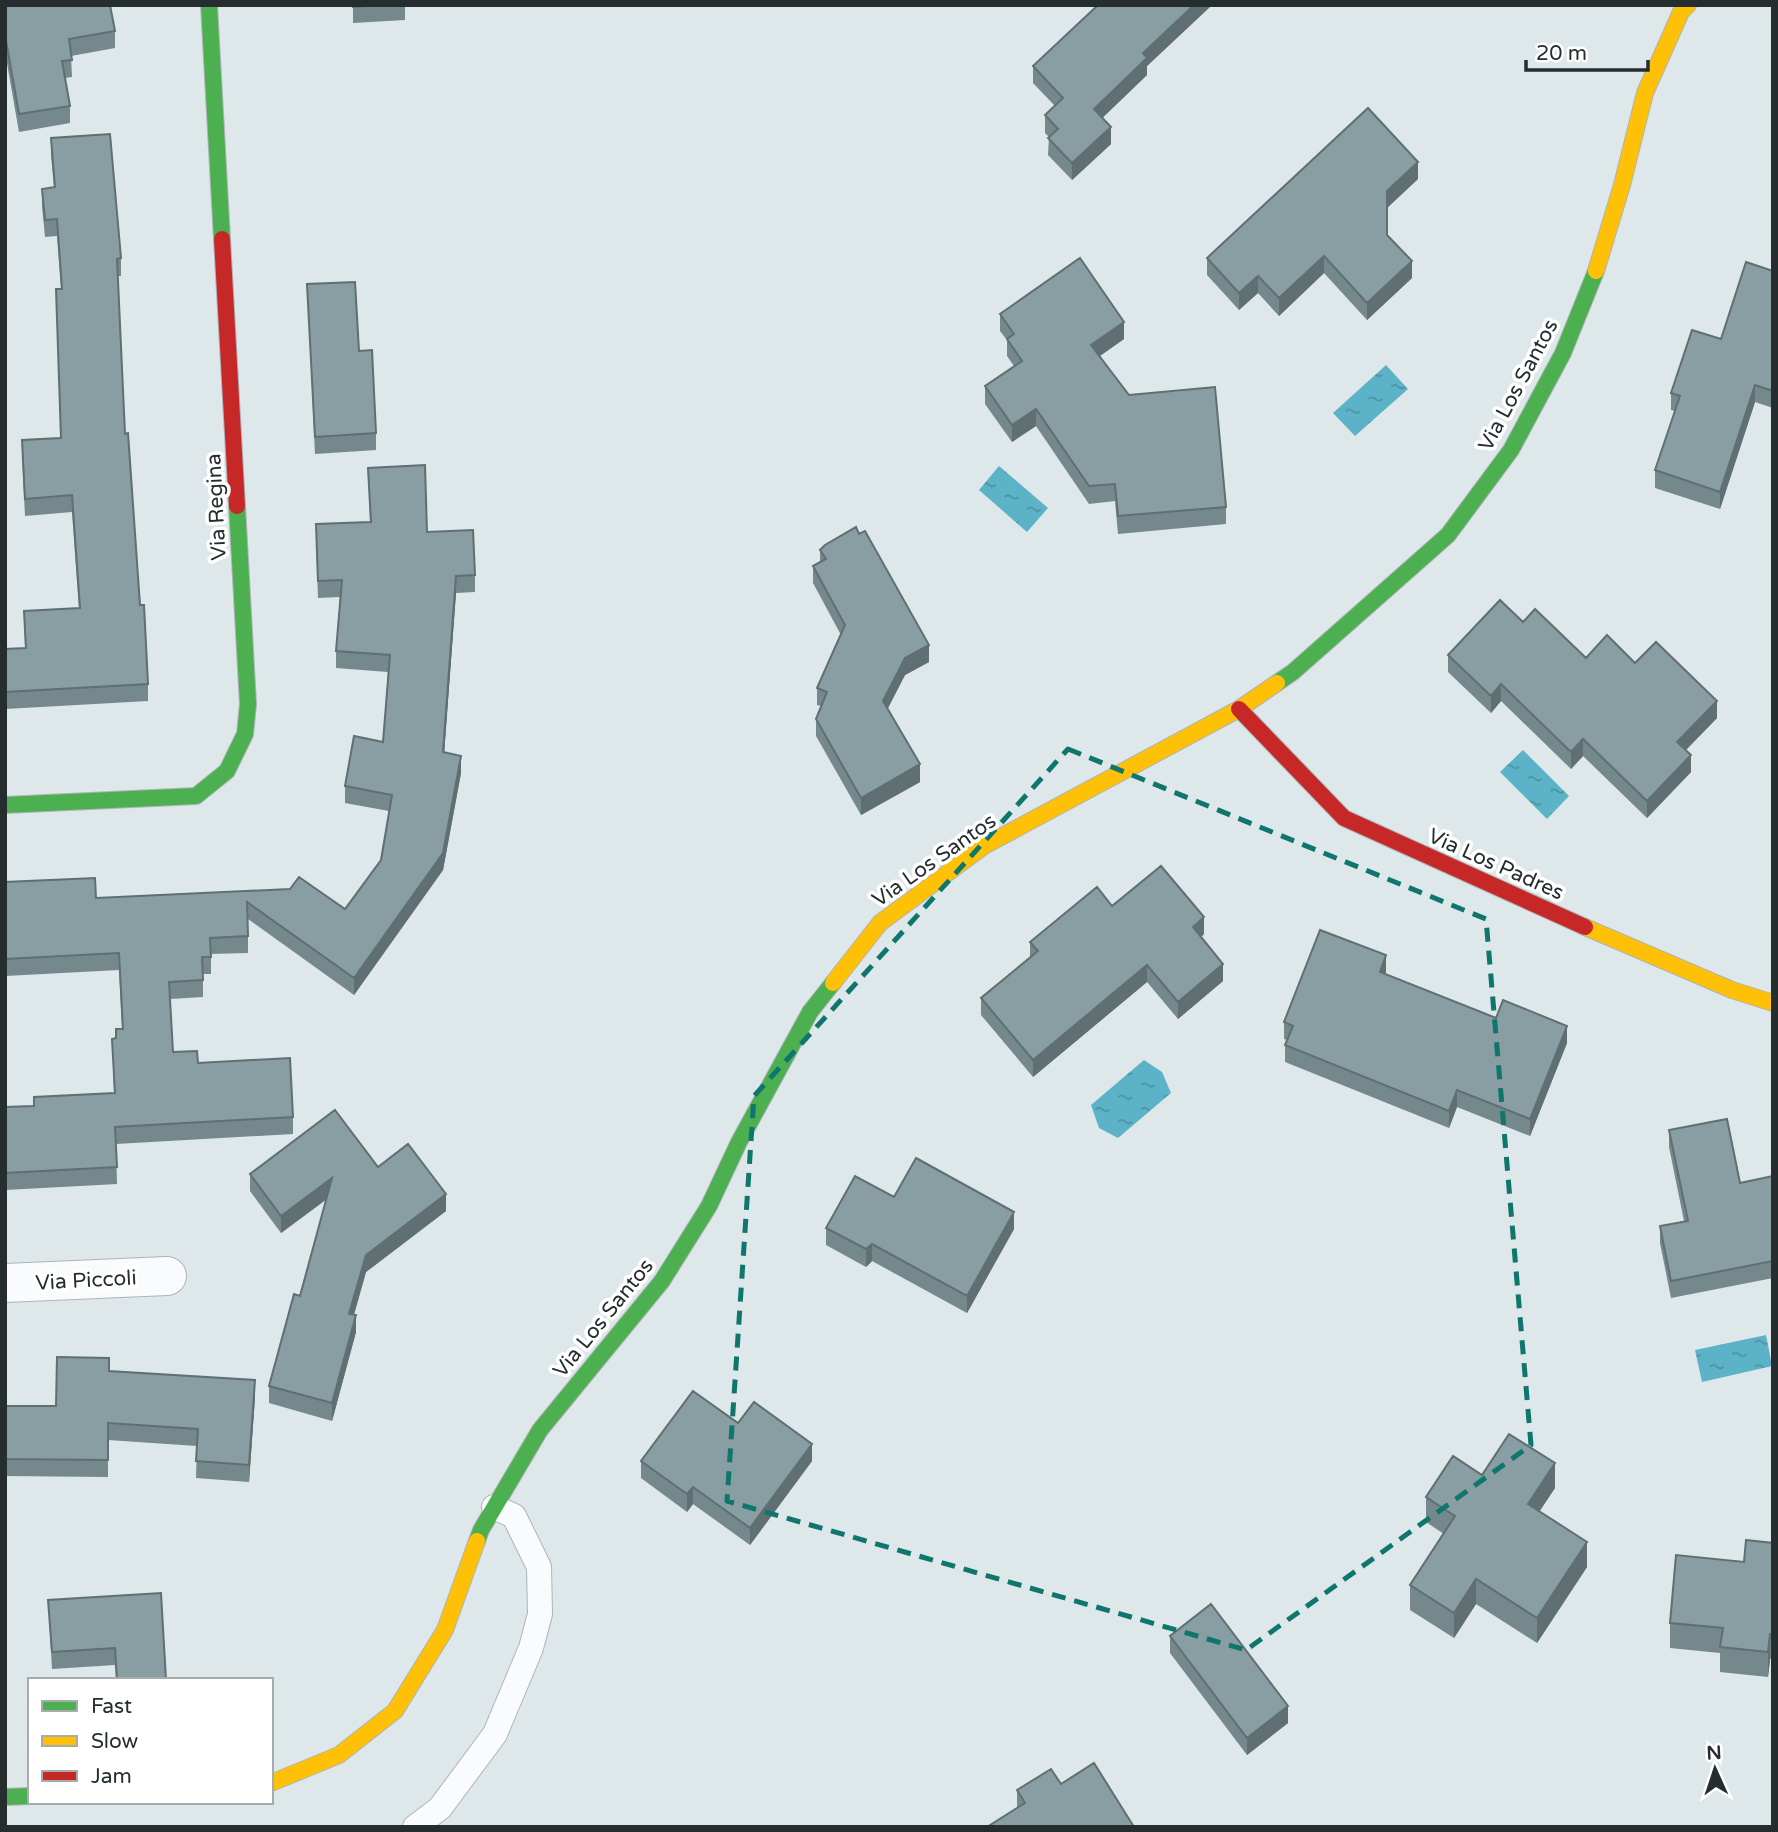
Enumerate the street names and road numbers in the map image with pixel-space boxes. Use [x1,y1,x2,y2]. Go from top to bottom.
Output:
street label: Via Los Santos [1473,315,1564,455]
street label: Via Regina [201,453,232,561]
street label: Via Los Santos [868,809,1001,912]
street label: Via Los Padres [1424,823,1567,905]
street label: Via Los Santos [548,1254,659,1383]
street label: Via Piccoli [35,1265,137,1296]

